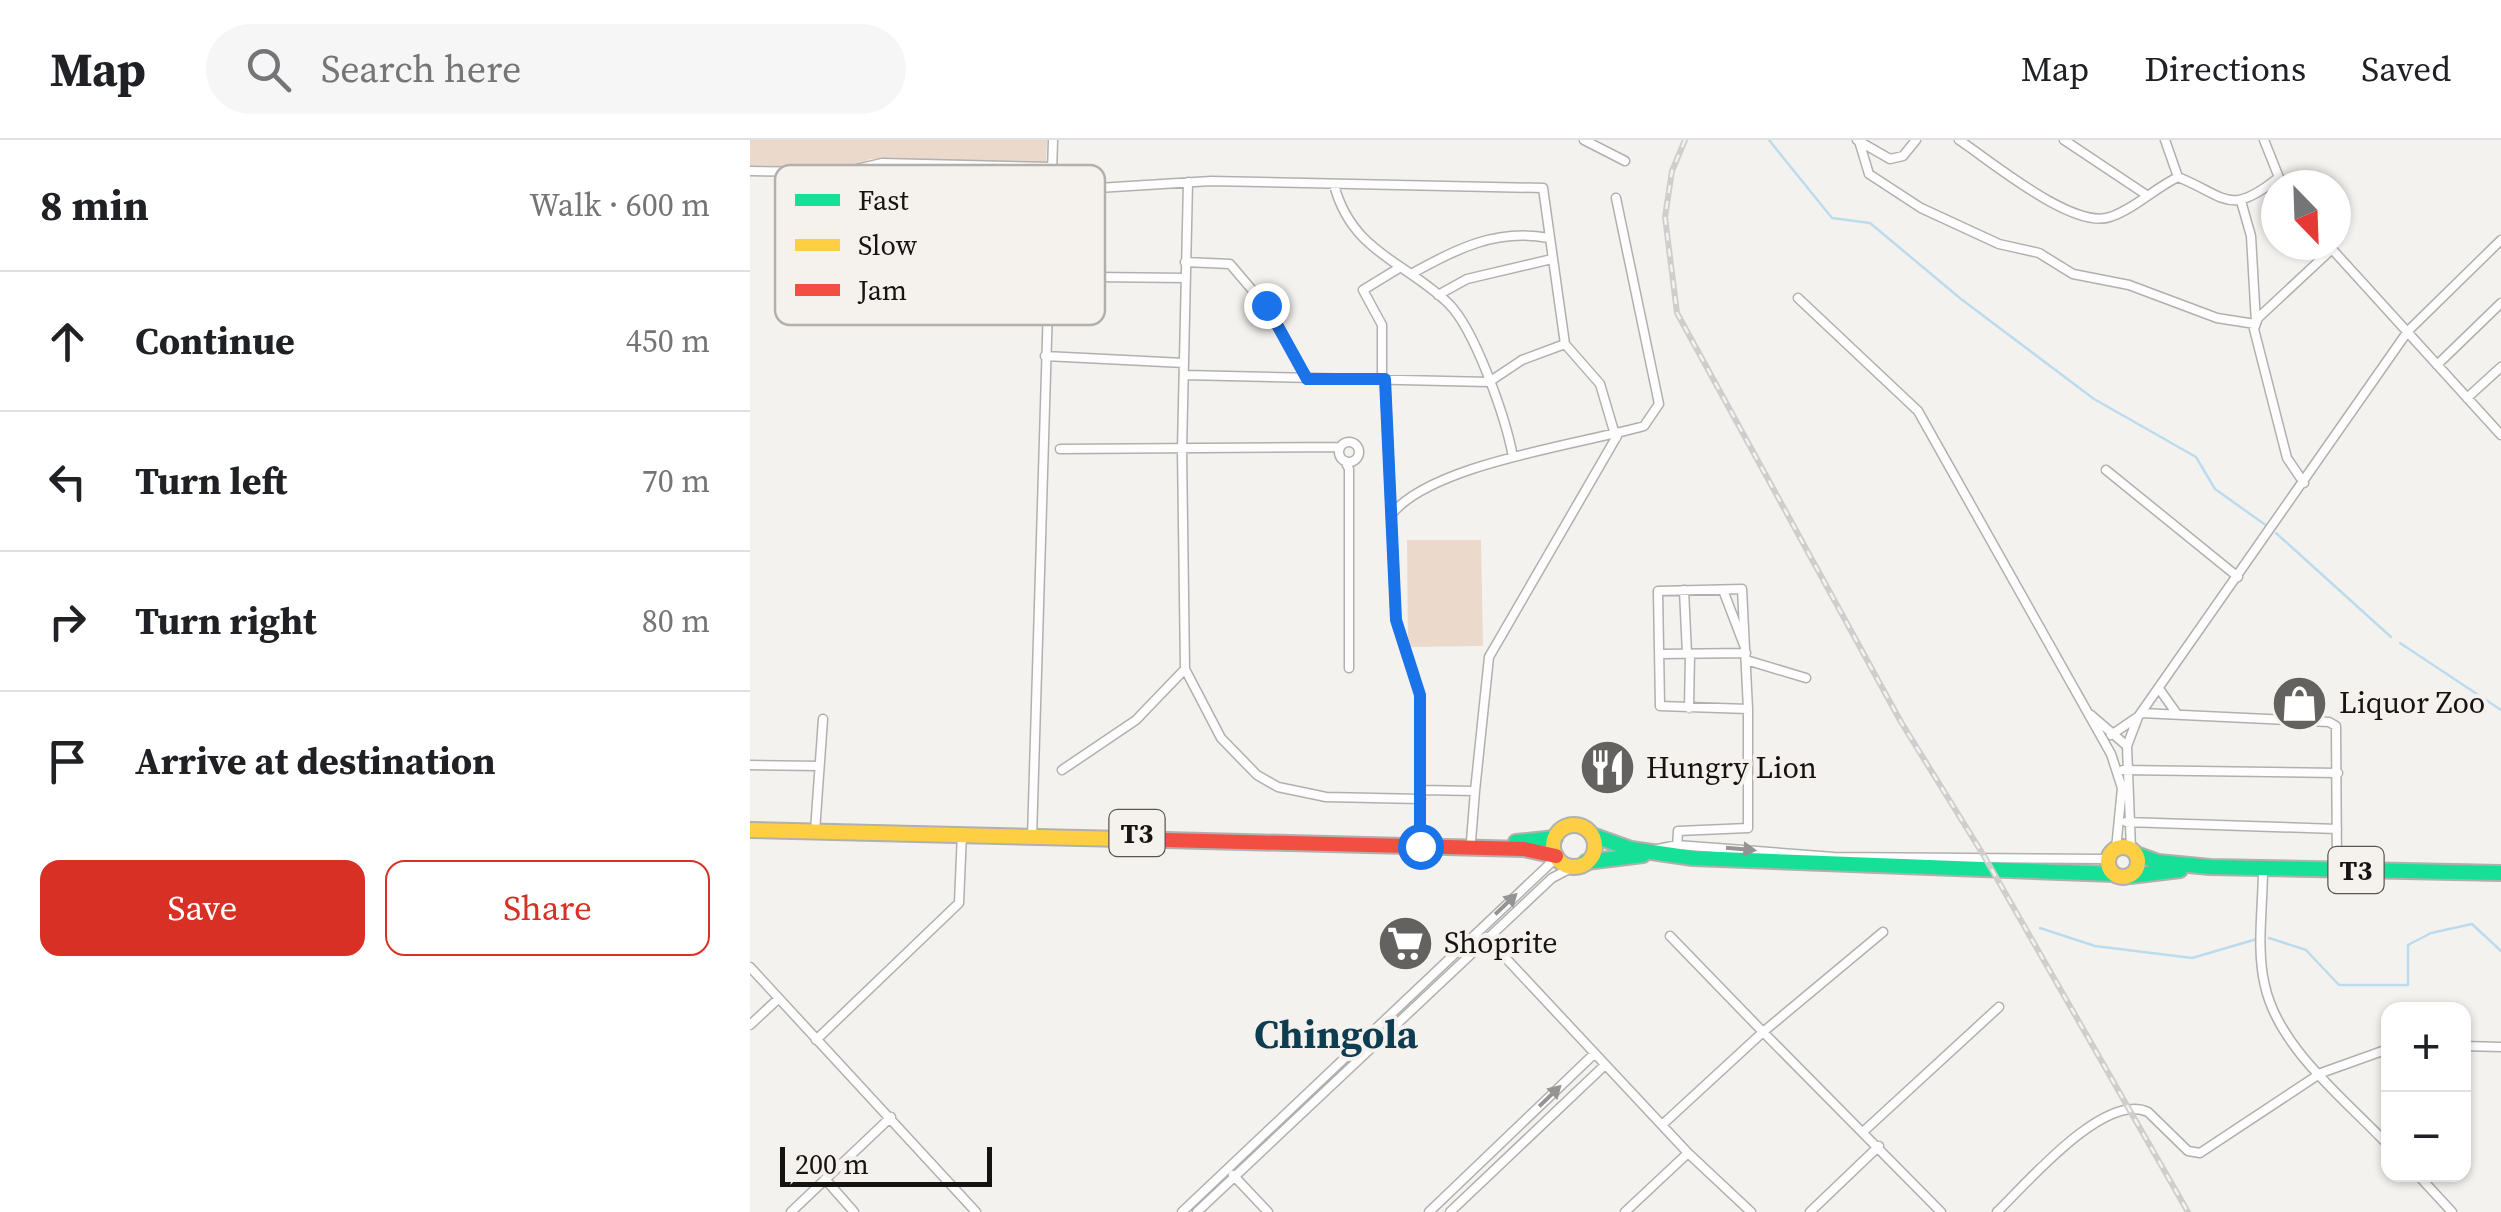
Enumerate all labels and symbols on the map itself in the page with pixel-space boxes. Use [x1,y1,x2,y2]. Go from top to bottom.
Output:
legend [775,165,1105,325]
north arrow [2261,170,2351,260]
text: Fast [858,181,909,219]
text: Slow [858,226,918,264]
text: Jam [857,271,907,309]
route end [1244,283,1290,329]
shop icon: Liquor Zoo [2270,673,2330,733]
place label: Liquor Zoo [2339,682,2485,723]
restaurant icon: Hungry Lion [1577,738,1637,798]
place label: Hungry Lion [1646,747,1817,788]
road number: T3 [1110,810,1164,856]
route start [1398,824,1444,870]
one-way arrow [1725,841,1757,857]
road number: T3 [2328,847,2384,893]
one-way arrow [1494,893,1518,916]
supermarket icon: Shoprite [1375,913,1435,973]
place label: Shoprite [1444,922,1557,963]
district label: Chingola [1254,1007,1419,1061]
one-way arrow [1538,1085,1562,1108]
scale bar [780,1142,992,1186]

